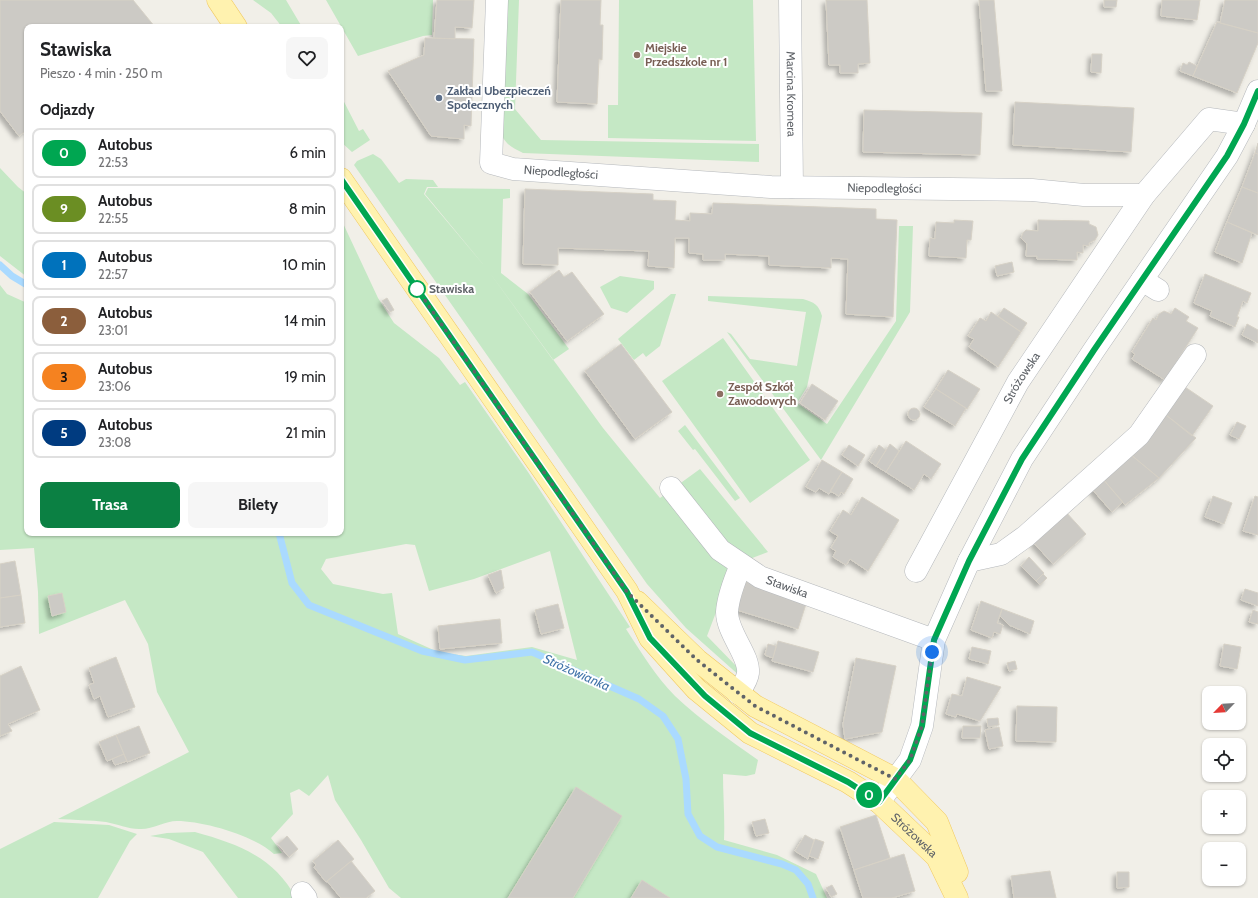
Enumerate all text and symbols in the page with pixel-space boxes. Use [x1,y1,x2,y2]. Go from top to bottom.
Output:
button: heart [286,37,328,79]
text: Stawiska [40,38,112,61]
place label: Miejskie Przedszkole nr 1 [645,40,727,69]
marker: Miejskie Przedszkole nr 1 [632,50,642,60]
street label: Marcina Kromera [784,51,799,137]
text: Pieszo · 4 min · 250 m [40,65,162,81]
place label: Zakład Ubezpieczeń Społecznych [447,83,551,112]
marker: Zakład Ubezpieczeń Społecznych [434,93,444,103]
text: Odjazdy [40,101,95,119]
text: Autobus [98,136,152,154]
text: 0 [59,144,69,162]
text: 6 min [289,144,326,162]
text: 22:53 [98,154,128,170]
street label: Niepodległości [523,162,599,182]
street label: Niepodległości [847,180,922,196]
text: Autobus [98,192,152,210]
text: 9 [60,200,68,218]
text: 8 min [289,200,326,218]
text: 22:55 [98,210,128,226]
text: Autobus [98,248,152,266]
text: 1 [61,256,67,274]
text: 10 min [283,256,326,274]
text: 22:57 [98,266,128,282]
marker: Stawiska [408,280,426,298]
place label: Stawiska [429,281,474,296]
text: Autobus [98,304,152,322]
text: 2 [60,312,68,330]
text: 14 min [284,312,326,330]
text: 23:01 [98,322,128,338]
street label: Stróżowska [1000,349,1043,406]
text: Autobus [98,360,152,378]
text: 3 [60,368,68,386]
text: 19 min [284,368,326,386]
text: 23:06 [98,378,131,394]
place label: Zespół Szkół Zawodowych [728,379,796,408]
marker: Zespół Szkół Zawodowych [715,389,725,399]
text: Autobus [98,416,152,434]
text: 5 [60,424,68,442]
text: 21 min [285,424,326,442]
text: 23:08 [98,434,132,450]
button: Trasa [40,482,180,528]
button: Bilety [188,482,328,528]
street label: Stawiska [764,572,811,601]
your location [922,642,942,662]
water label: Stróżowianka [541,650,613,694]
north arrow [1202,686,1246,730]
map controls [1202,686,1246,886]
button: locate [1202,738,1246,782]
line badge: 0 [856,782,882,808]
text: 0 [864,786,874,804]
button: + [1202,790,1246,834]
street label: Stróżowska [888,809,941,860]
button: − [1202,842,1246,886]

